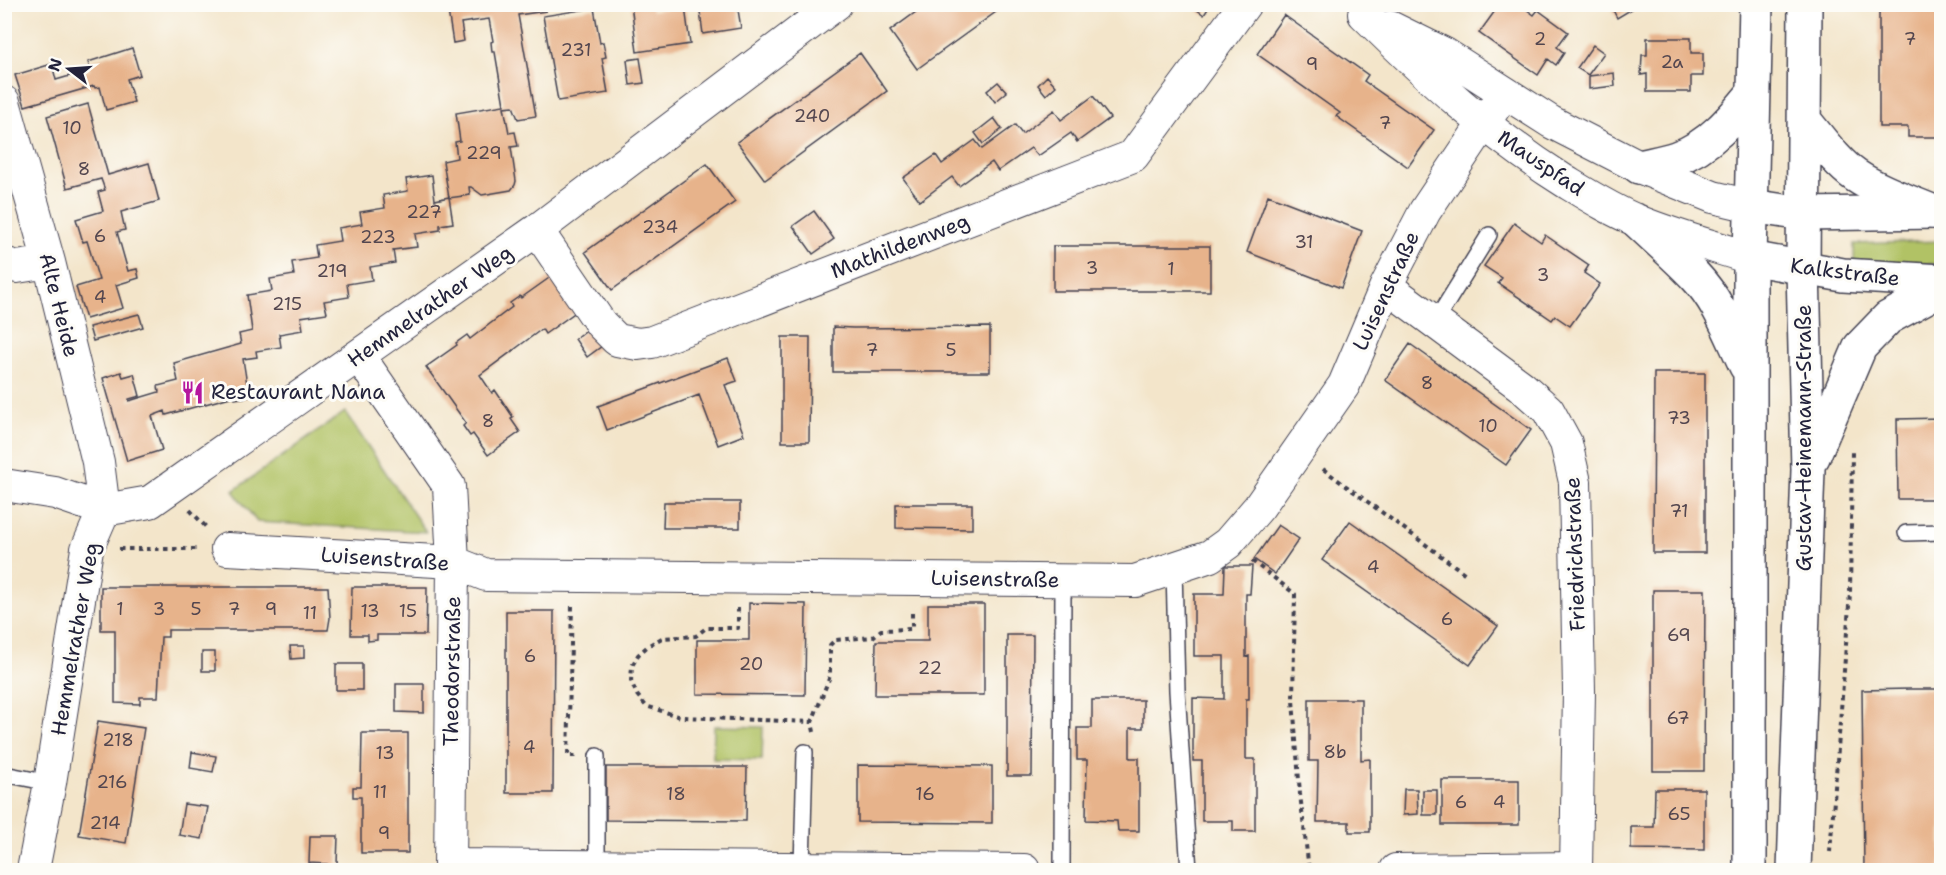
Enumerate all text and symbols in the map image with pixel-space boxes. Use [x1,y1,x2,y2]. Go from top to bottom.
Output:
house number: 2 [1534,27,1546,51]
house number: 7 [1904,27,1916,51]
house number: 231 [561,38,591,62]
north arrow [39,39,99,99]
house number: 2a [1660,50,1684,74]
house number: 9 [1306,52,1318,76]
text: N [43,56,67,74]
house number: 240 [794,104,830,128]
house number: 7 [1379,111,1391,135]
house number: 10 [62,116,82,140]
street label: Mauspfad [1492,124,1590,202]
house number: 229 [466,141,502,165]
house number: 8 [78,157,90,181]
house number: 227 [406,200,442,224]
street label: Mathildenweg [827,207,973,285]
house number: 234 [642,215,678,239]
house number: 6 [94,224,106,248]
house number: 223 [360,225,396,249]
street label: Luisenstraße [1346,227,1426,355]
house number: 31 [1294,230,1314,254]
street label: Hemmelrather Weg [342,238,518,374]
street label: Alte Heide [33,250,85,360]
street label: Kalkstraße [1789,251,1901,293]
house number: 3 [1086,256,1098,280]
house number: 1 [1167,257,1175,281]
house number: 219 [316,259,348,283]
house number: 3 [1537,263,1549,287]
house number: 4 [94,285,106,309]
house number: 215 [272,292,302,316]
street label: Gustav-Heinemann-Straße [1790,304,1818,572]
house number: 7 [866,338,878,362]
house number: 5 [945,338,957,362]
house number: 8 [1421,371,1433,395]
place label: Restaurant Nana [211,378,385,406]
restaurant icon: Restaurant Nana [180,379,206,405]
house number: 73 [1667,406,1691,430]
house number: 8 [482,409,494,433]
house number: 10 [1478,414,1498,438]
street label: Friedrichstraße [1558,476,1592,632]
house number: 71 [1669,499,1689,523]
street label: Hemmelrather Weg [44,540,106,738]
street label: Luisenstraße [320,541,450,577]
house number: 4 [1367,555,1379,579]
street label: Luisenstraße [930,564,1060,594]
street label: Theodorstraße [437,596,467,746]
house number: 1 [116,597,124,621]
house number: 3 [153,597,165,621]
house number: 5 [190,597,202,621]
house number: 7 [228,597,240,621]
house number: 9 [265,597,277,621]
house number: 13 [360,599,380,623]
house number: 15 [399,599,417,623]
house number: 11 [303,601,317,625]
house number: 6 [1441,607,1453,631]
house number: 69 [1667,623,1691,647]
house number: 6 [524,644,536,668]
house number: 20 [739,652,763,676]
house number: 22 [918,656,942,680]
house number: 67 [1666,706,1690,730]
house number: 218 [102,728,134,752]
house number: 4 [523,735,535,759]
house number: 8b [1323,740,1347,764]
house number: 13 [375,741,395,765]
house number: 216 [96,770,128,794]
house number: 11 [373,780,387,804]
house number: 18 [666,782,686,806]
house number: 16 [915,782,935,806]
house number: 6 [1455,790,1467,814]
house number: 4 [1493,790,1505,814]
house number: 65 [1668,802,1690,826]
house number: 214 [89,811,121,835]
house number: 9 [378,821,390,845]

